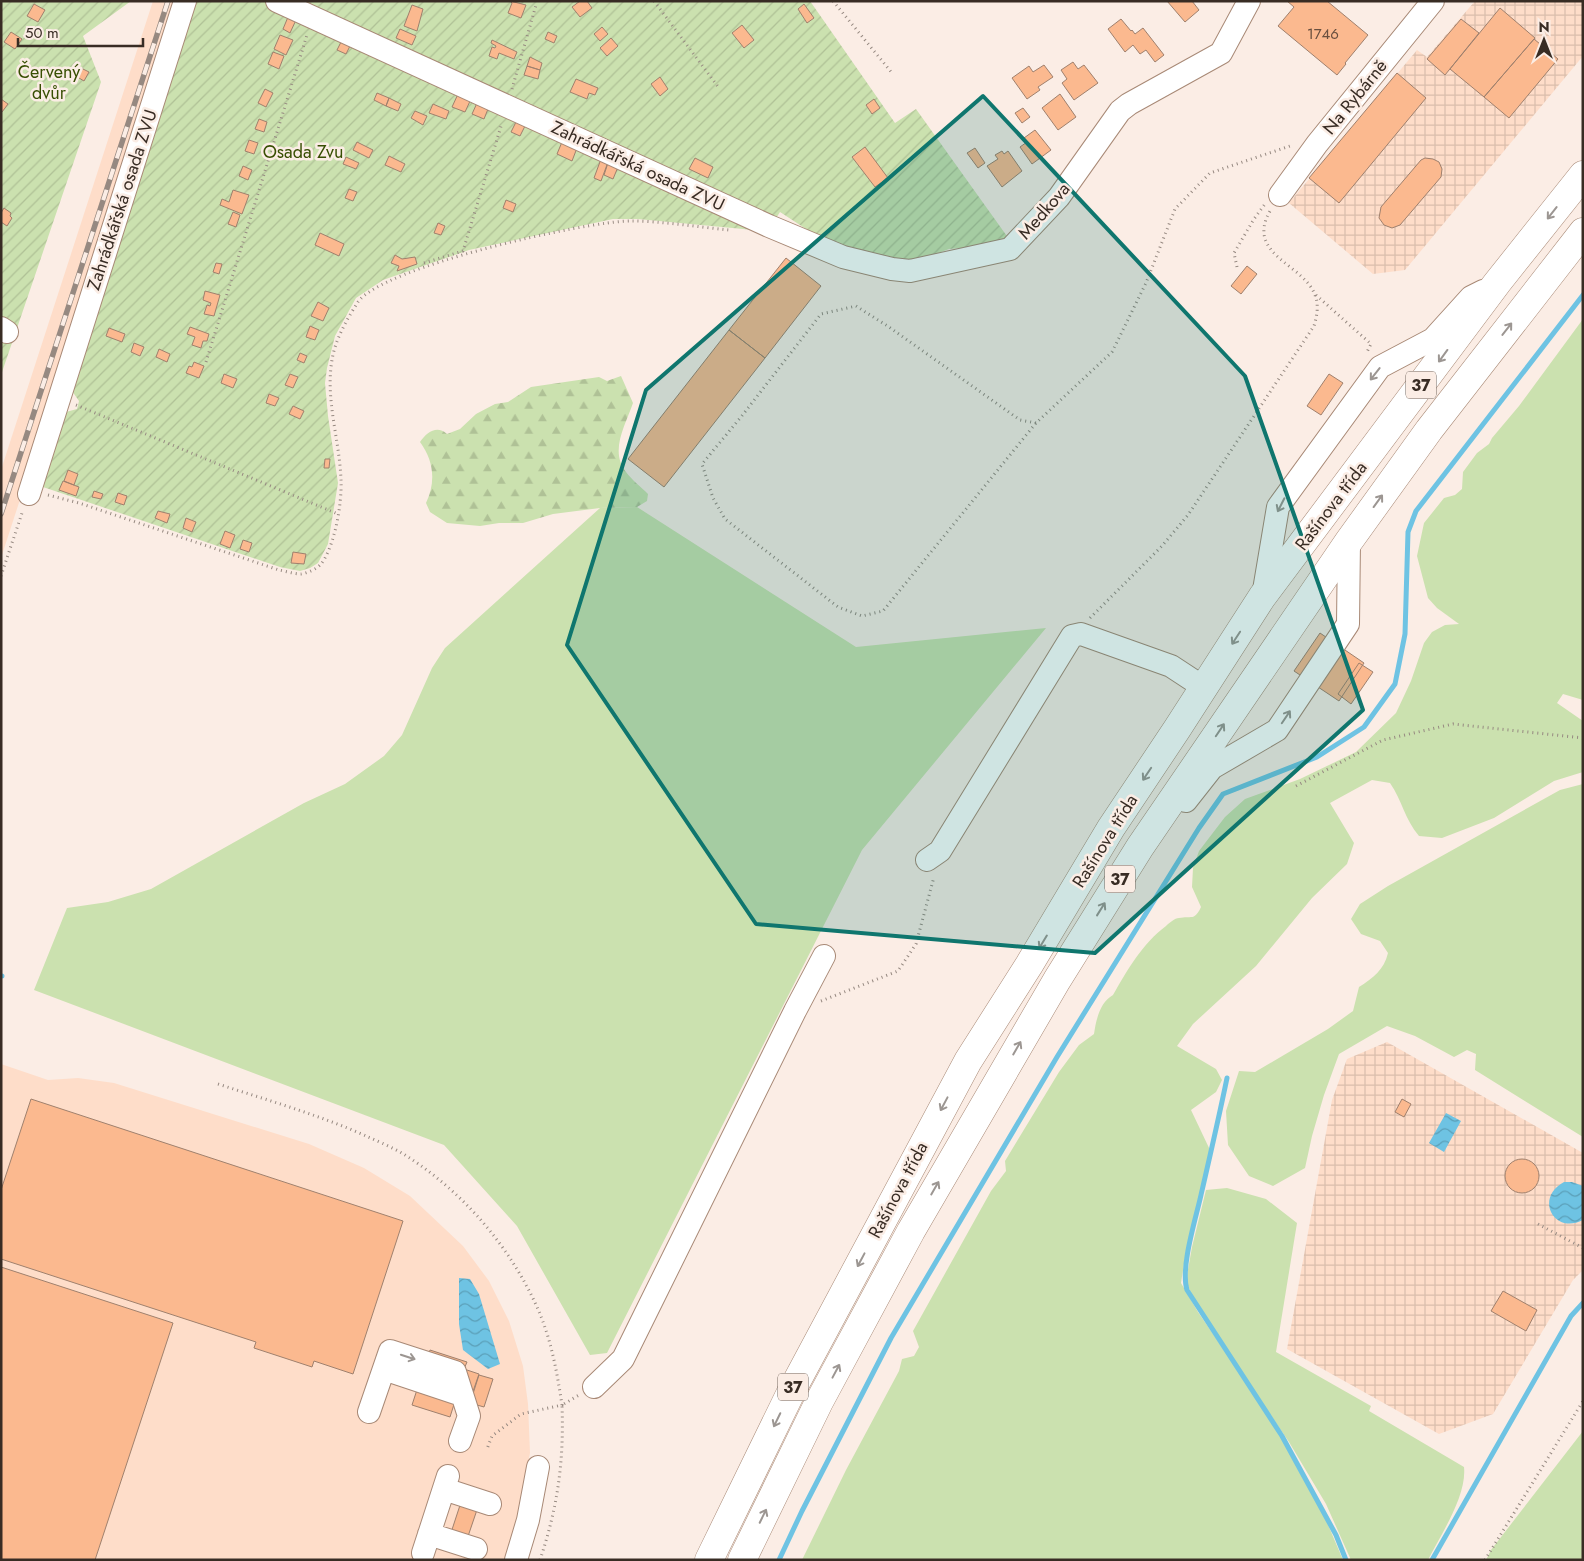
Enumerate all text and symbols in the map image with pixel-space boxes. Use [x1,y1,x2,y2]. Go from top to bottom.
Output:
scale bar [18,15,142,47]
north arrow [1519,15,1569,65]
text: N [1538,17,1550,37]
text: 50 m [25,22,59,44]
house number: 1746 [1307,23,1339,45]
street label: Na Rybárně [1317,54,1393,140]
park label: Červený dvůr [18,59,80,106]
street label: Zahrádkářská osada ZVU [80,106,164,294]
street label: Zahrádkářská osada ZVU [547,114,729,218]
park label: Osada Zvu [263,139,343,165]
street label: Medkova [1012,177,1076,245]
one-way arrow [1547,206,1558,219]
one-way arrow [1502,322,1512,336]
one-way arrow [1438,349,1448,363]
one-way arrow [1370,367,1381,380]
road number: 37 [1406,372,1436,398]
street label: Rašínova třída [1289,456,1373,556]
one-way arrow [1373,494,1383,508]
one-way arrow [1276,498,1286,513]
one-way arrow [1230,631,1241,645]
one-way arrow [1281,710,1291,724]
one-way arrow [1215,723,1225,737]
one-way arrow [1142,767,1152,781]
street label: Rašínova třída [1066,789,1144,893]
road number: 37 [1105,866,1135,892]
one-way arrow [1096,902,1107,916]
one-way arrow [1037,934,1047,948]
one-way arrow [1013,1041,1023,1056]
one-way arrow [939,1097,949,1112]
street label: Rašínova třída [862,1137,934,1243]
one-way arrow [931,1182,941,1196]
one-way arrow [855,1252,865,1267]
one-way arrow [400,1352,416,1362]
one-way arrow [831,1363,841,1378]
road number: 37 [778,1374,808,1400]
one-way arrow [772,1412,782,1427]
one-way arrow [759,1509,768,1524]

